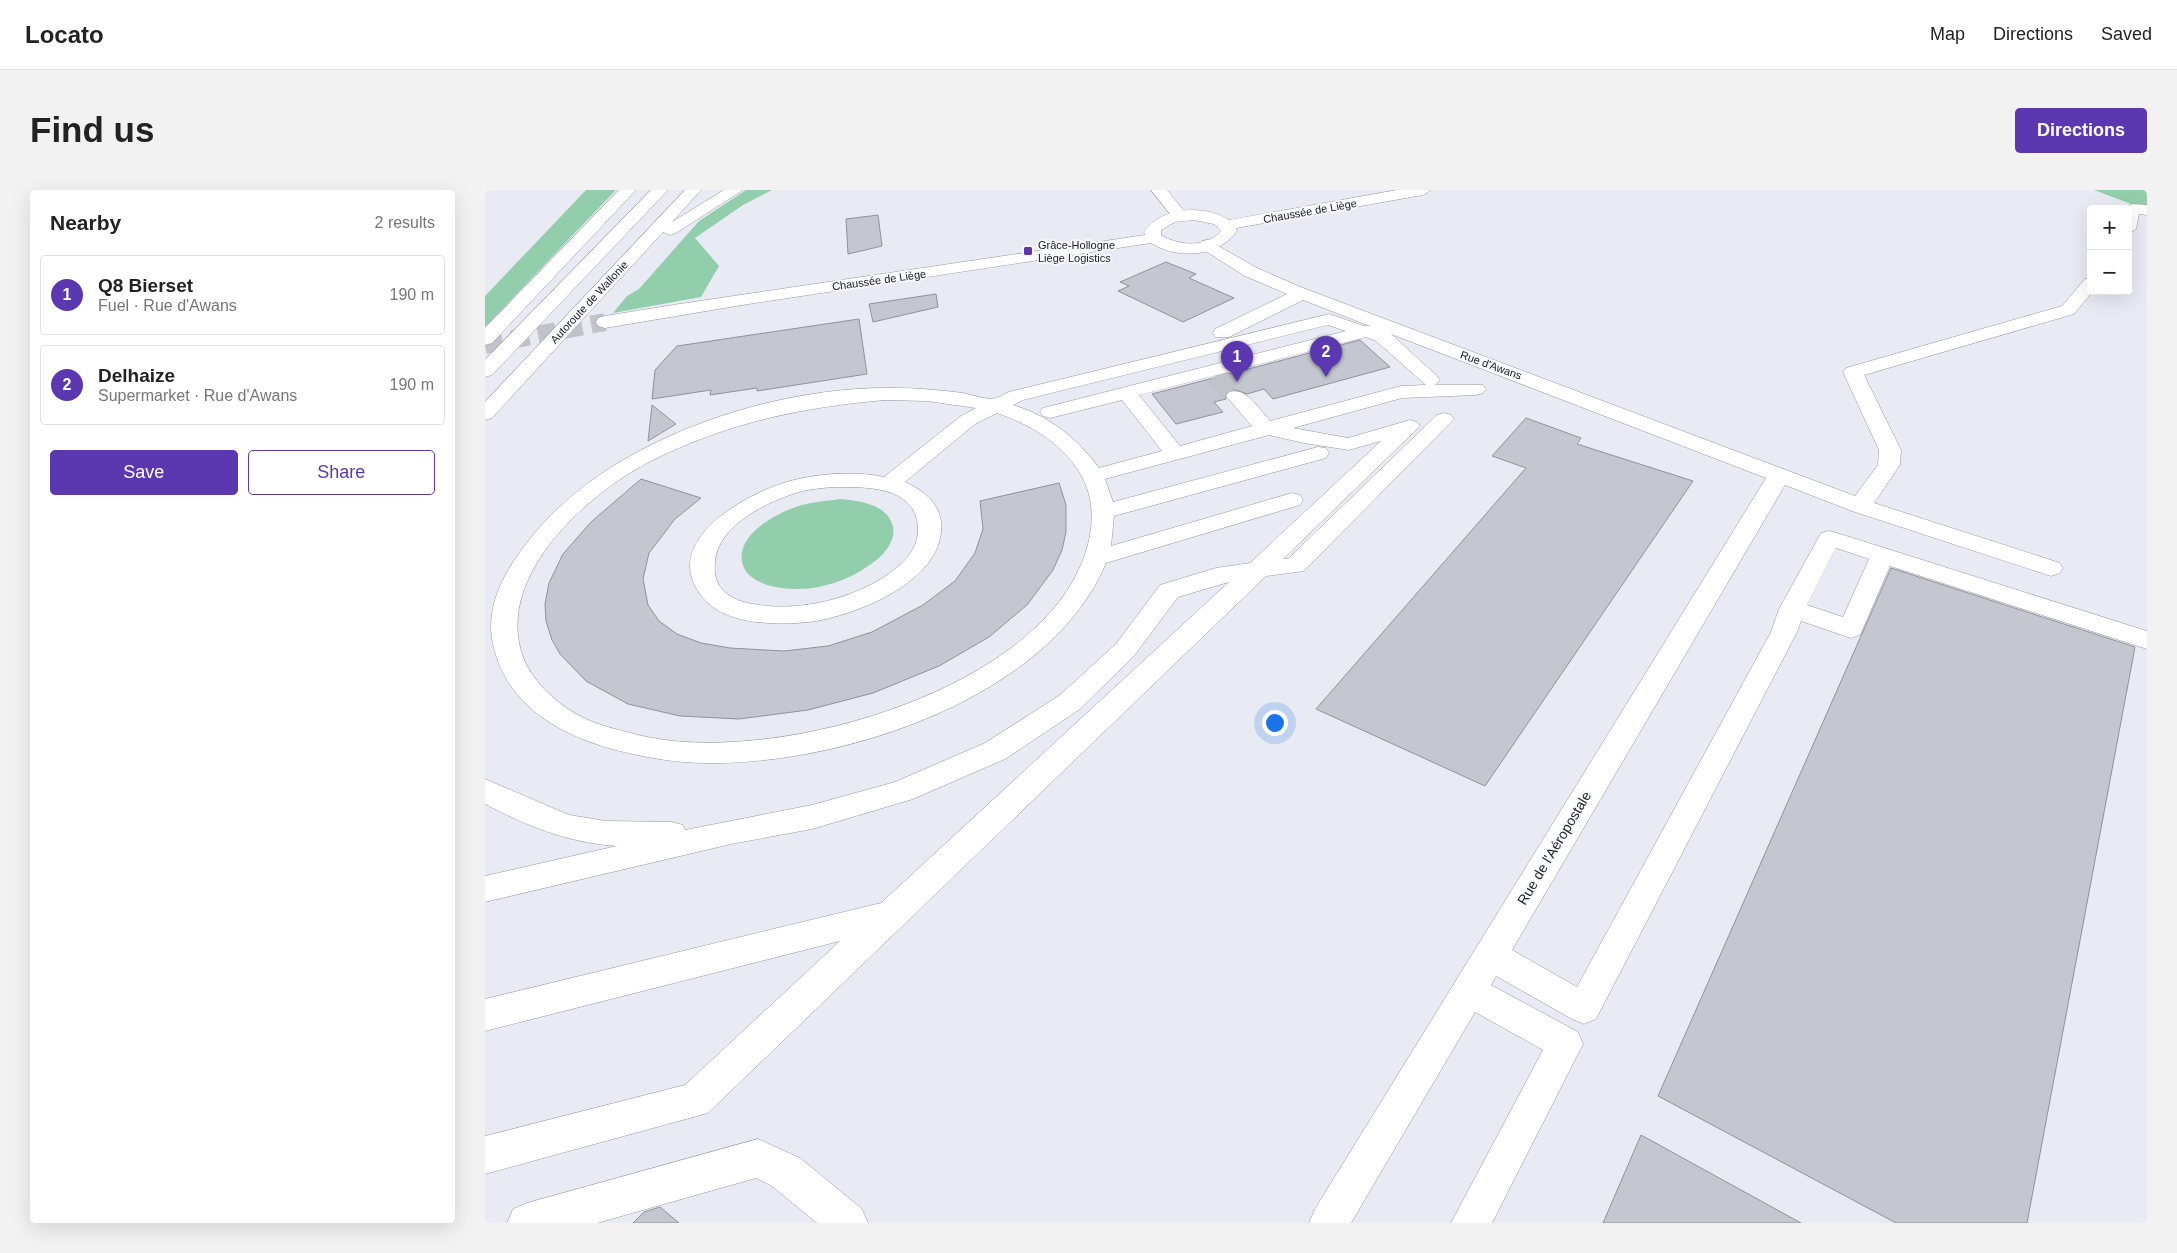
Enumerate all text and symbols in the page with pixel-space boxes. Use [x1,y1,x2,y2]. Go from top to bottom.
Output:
text: Locato [25,21,104,48]
text: Map [1930,24,1965,44]
text: Directions [1993,24,2073,44]
text: Saved [2101,24,2152,44]
button: Directions [2015,108,2147,153]
text: Find us [30,110,154,149]
street label: Chaussée de Liège [1262,197,1358,225]
map controls [2087,205,2132,295]
button: + [2087,205,2132,250]
text: Nearby [50,211,121,234]
text: 2 results [375,214,435,231]
place label: Grâce-Hollogne Liège Logistics [1038,239,1115,264]
marker: Grâce-Hollogne Liège Logistics [1022,245,1034,257]
button: − [2087,250,2132,295]
street label: Autoroute de Wallonie [548,258,630,346]
street label: Chaussée de Liège [831,267,927,293]
text: Q8 Bierset [98,275,193,296]
text: 1 [63,286,71,303]
text: 190 m [390,286,434,303]
text: Fuel · Rue d'Awans [98,297,237,314]
pin: 2 [1310,336,1342,377]
pin: 1 [1221,341,1253,382]
street label: Rue d'Awans [1459,348,1524,382]
text: Delhaize [98,365,175,386]
text: 2 [63,376,71,393]
text: 190 m [390,376,434,393]
text: Supermarket · Rue d'Awans [98,387,297,404]
button: Save [50,450,238,495]
button: Share [248,450,435,495]
your location [1262,710,1288,736]
street label: Rue de l'Aéropostale [1514,788,1594,908]

